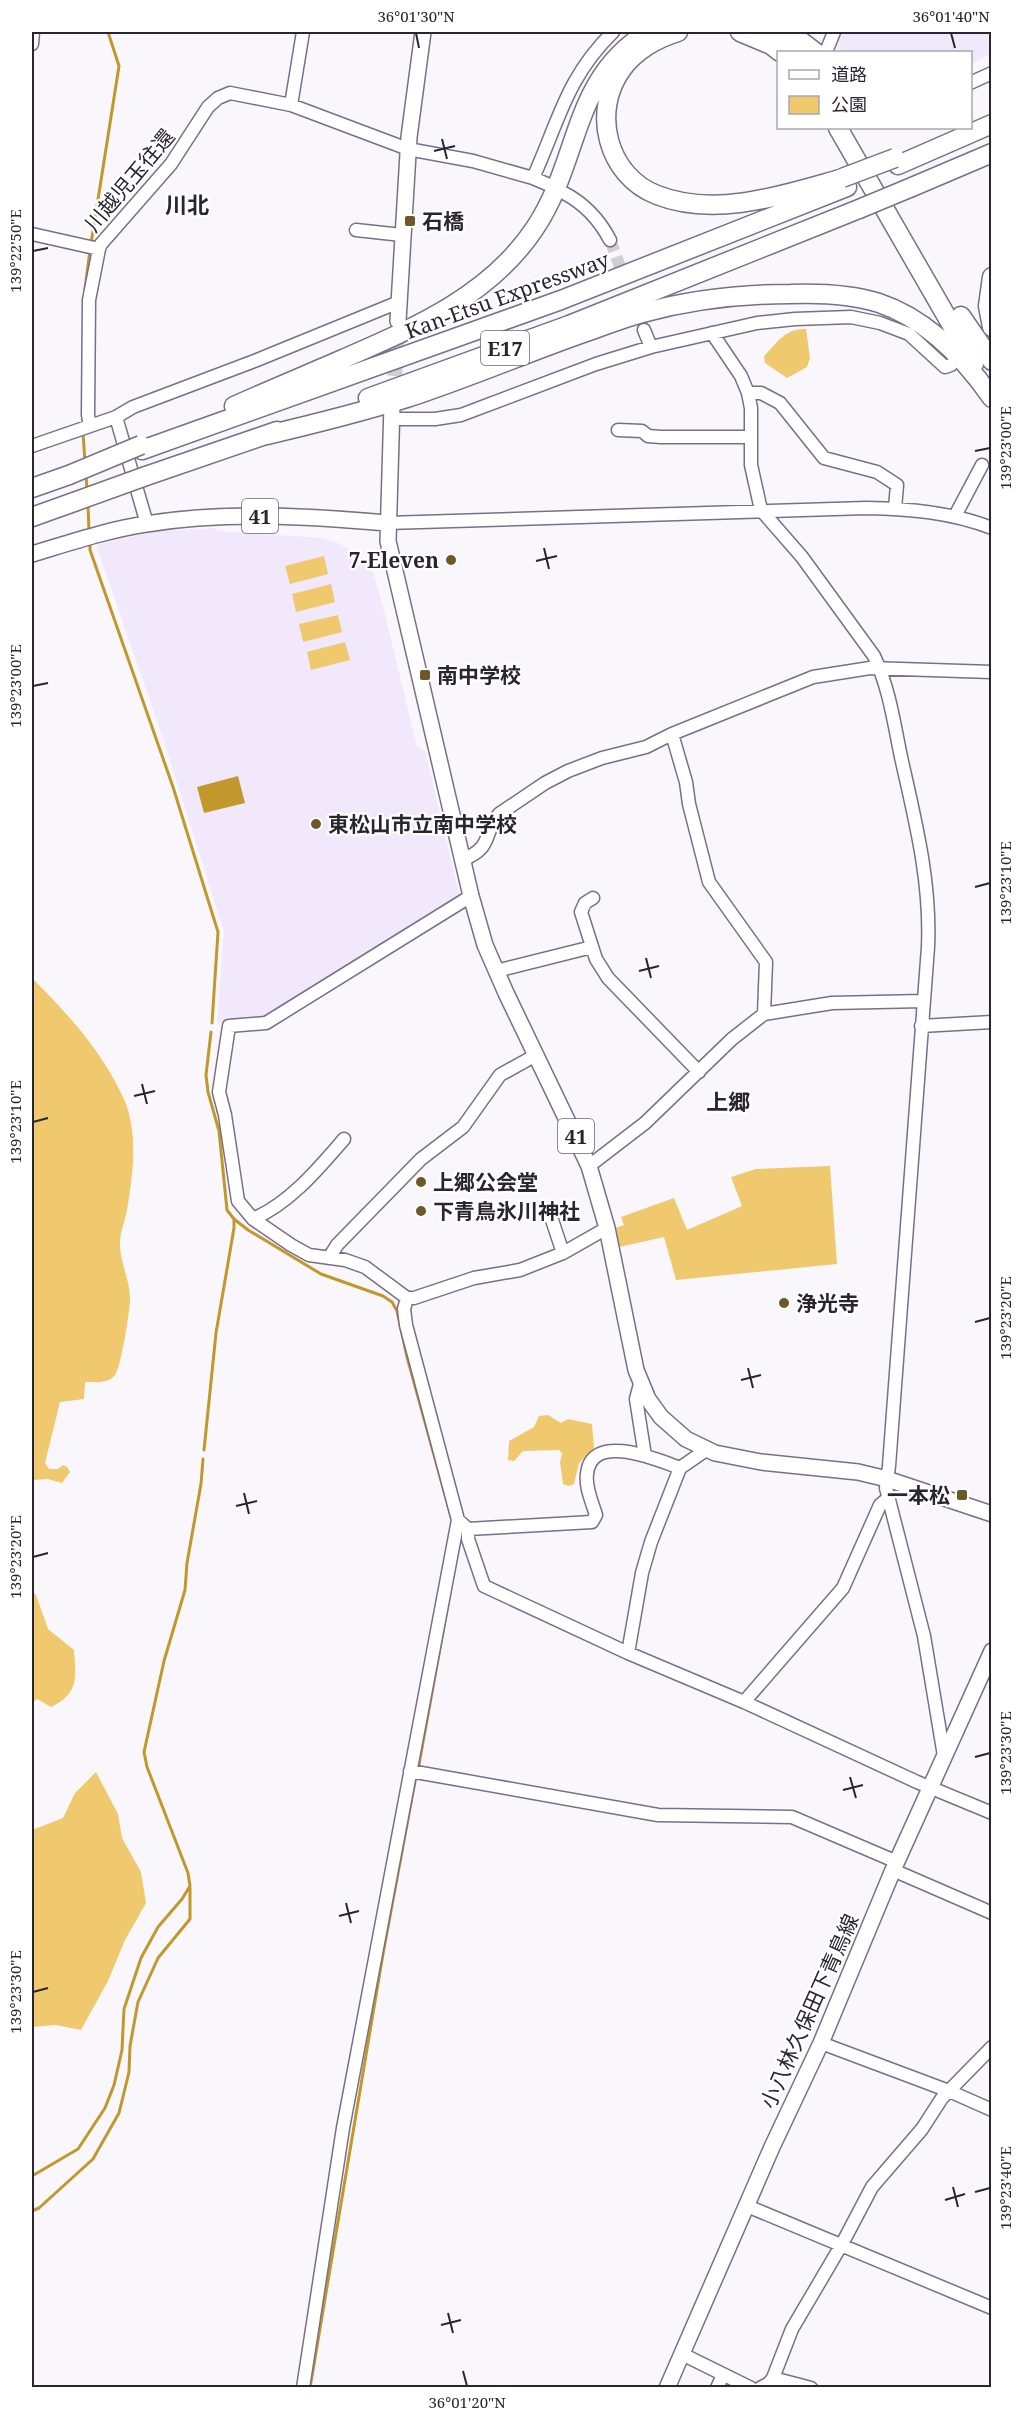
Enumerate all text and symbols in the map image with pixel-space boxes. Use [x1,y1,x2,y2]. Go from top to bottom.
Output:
text: 36°01'30"N [377,6,455,26]
text: 36°01'40"N [912,6,990,26]
legend [777,51,972,129]
text: 道路 [831,62,867,86]
text: 公園 [831,92,867,116]
street label: 川越児玉往還 [78,123,180,237]
district label: 川北 [165,189,209,219]
place label: 石橋 [422,207,464,235]
text: 139°22'50"E [5,209,25,293]
marker: 石橋 [403,214,417,228]
street label: Kan-Etsu Expressway [401,245,613,345]
road number: E17 [481,331,529,365]
text: 139°23'00"E [995,406,1015,490]
road number: 41 [242,499,278,533]
place label: 7-Eleven [349,546,439,574]
marker: 7-Eleven [444,553,458,567]
text: 139°23'00"E [5,644,25,728]
place label: 南中学校 [437,661,521,689]
marker: 南中学校 [418,668,432,682]
place label: 東松山市立南中学校 [328,810,517,838]
marker: 東松山市立南中学校 [309,817,323,831]
text: 139°23'10"E [995,841,1015,925]
text: 139°23'10"E [5,1080,25,1164]
district label: 上郷 [706,1086,750,1116]
road number: 41 [558,1119,594,1153]
place label: 上郷公会堂 [433,1168,538,1196]
marker: 上郷公会堂 [414,1175,428,1189]
place label: 下青鳥氷川神社 [433,1197,580,1225]
marker: 下青鳥氷川神社 [414,1204,428,1218]
text: 139°23'20"E [995,1276,1015,1360]
place label: 浄光寺 [796,1289,859,1317]
marker: 浄光寺 [777,1296,791,1310]
place label: 一本松 [887,1481,950,1509]
marker: 一本松 [955,1488,969,1502]
text: 139°23'20"E [5,1515,25,1599]
text: 139°23'30"E [995,1711,1015,1795]
street label: 小八林久保田下青鳥線 [754,1909,864,2113]
text: 139°23'30"E [5,1950,25,2034]
text: 139°23'40"E [995,2146,1015,2230]
text: 36°01'20"N [428,2392,506,2412]

